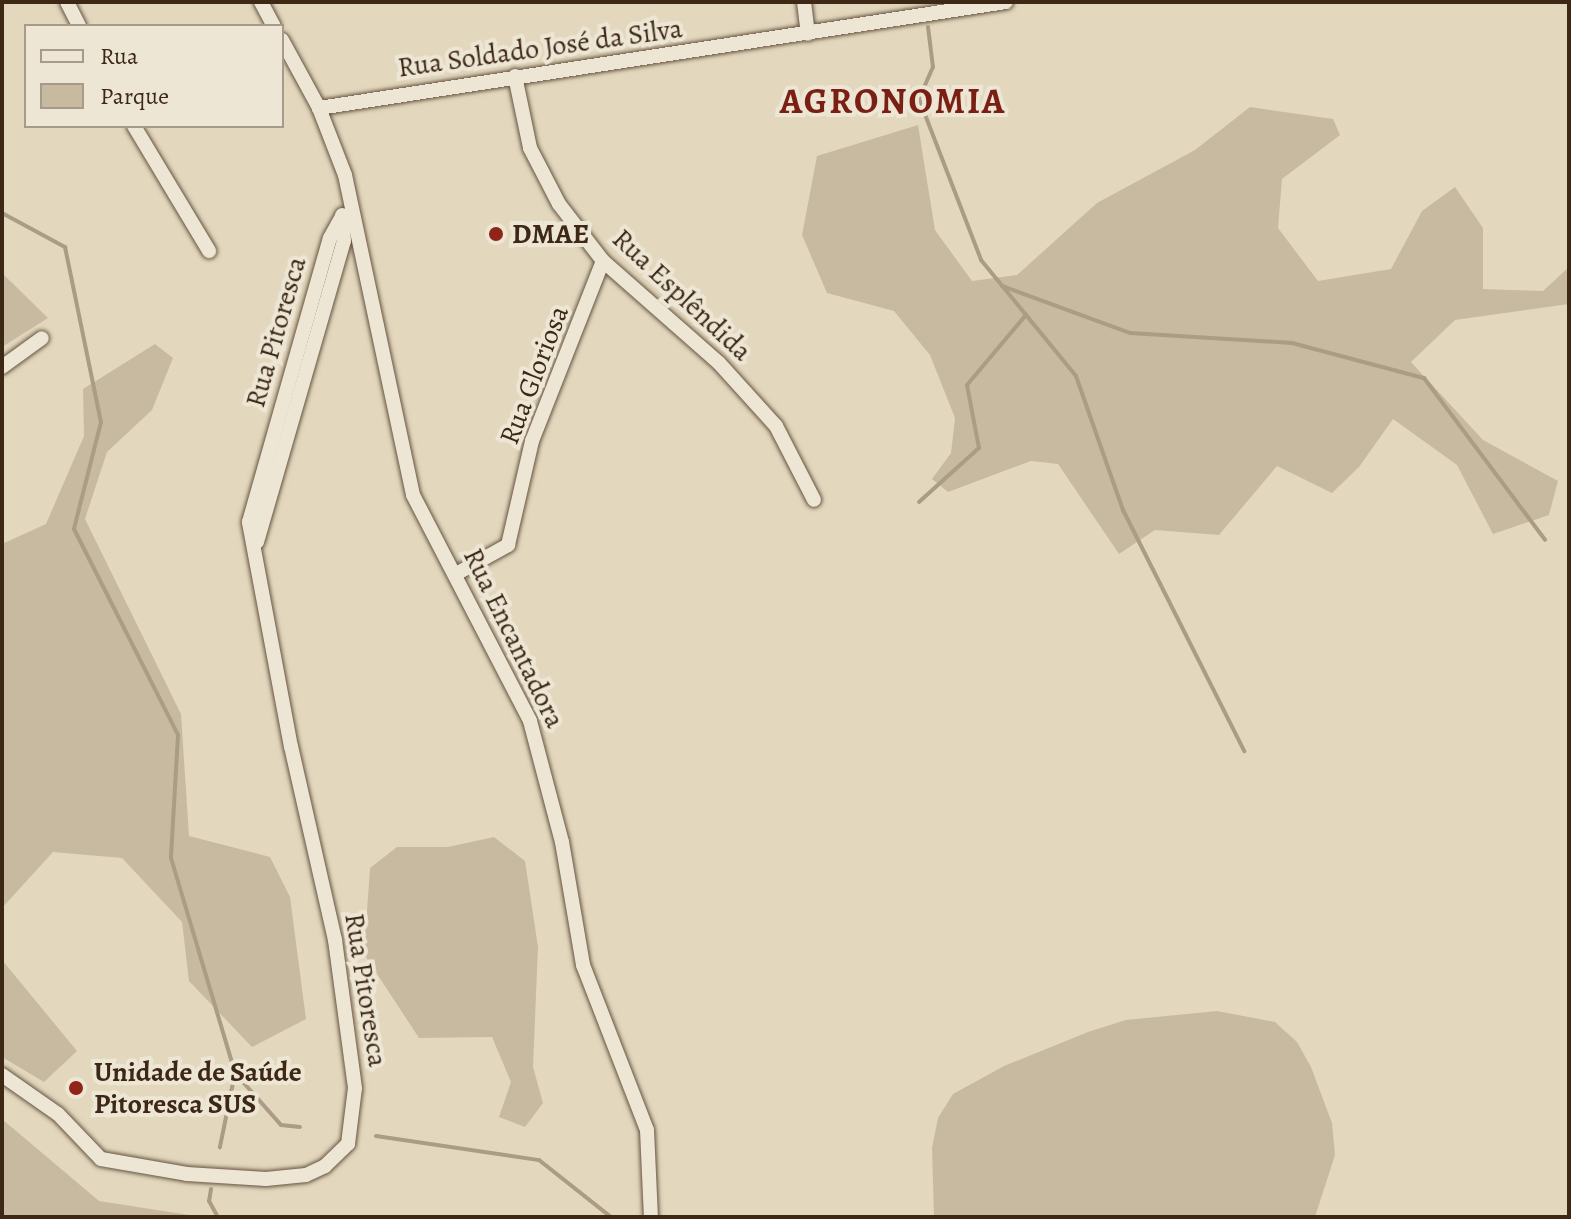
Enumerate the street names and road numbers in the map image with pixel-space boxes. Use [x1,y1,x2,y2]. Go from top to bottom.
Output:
street label: Rua Soldado José da Silva [396,11,684,85]
street label: Rua Esplêndida [605,222,759,368]
street label: Rua Pitoresca [238,253,314,411]
street label: Rua Gloriosa [492,301,576,449]
street label: Rua Encantadora [456,543,572,733]
street label: Rua Pitoresca [337,911,395,1069]

